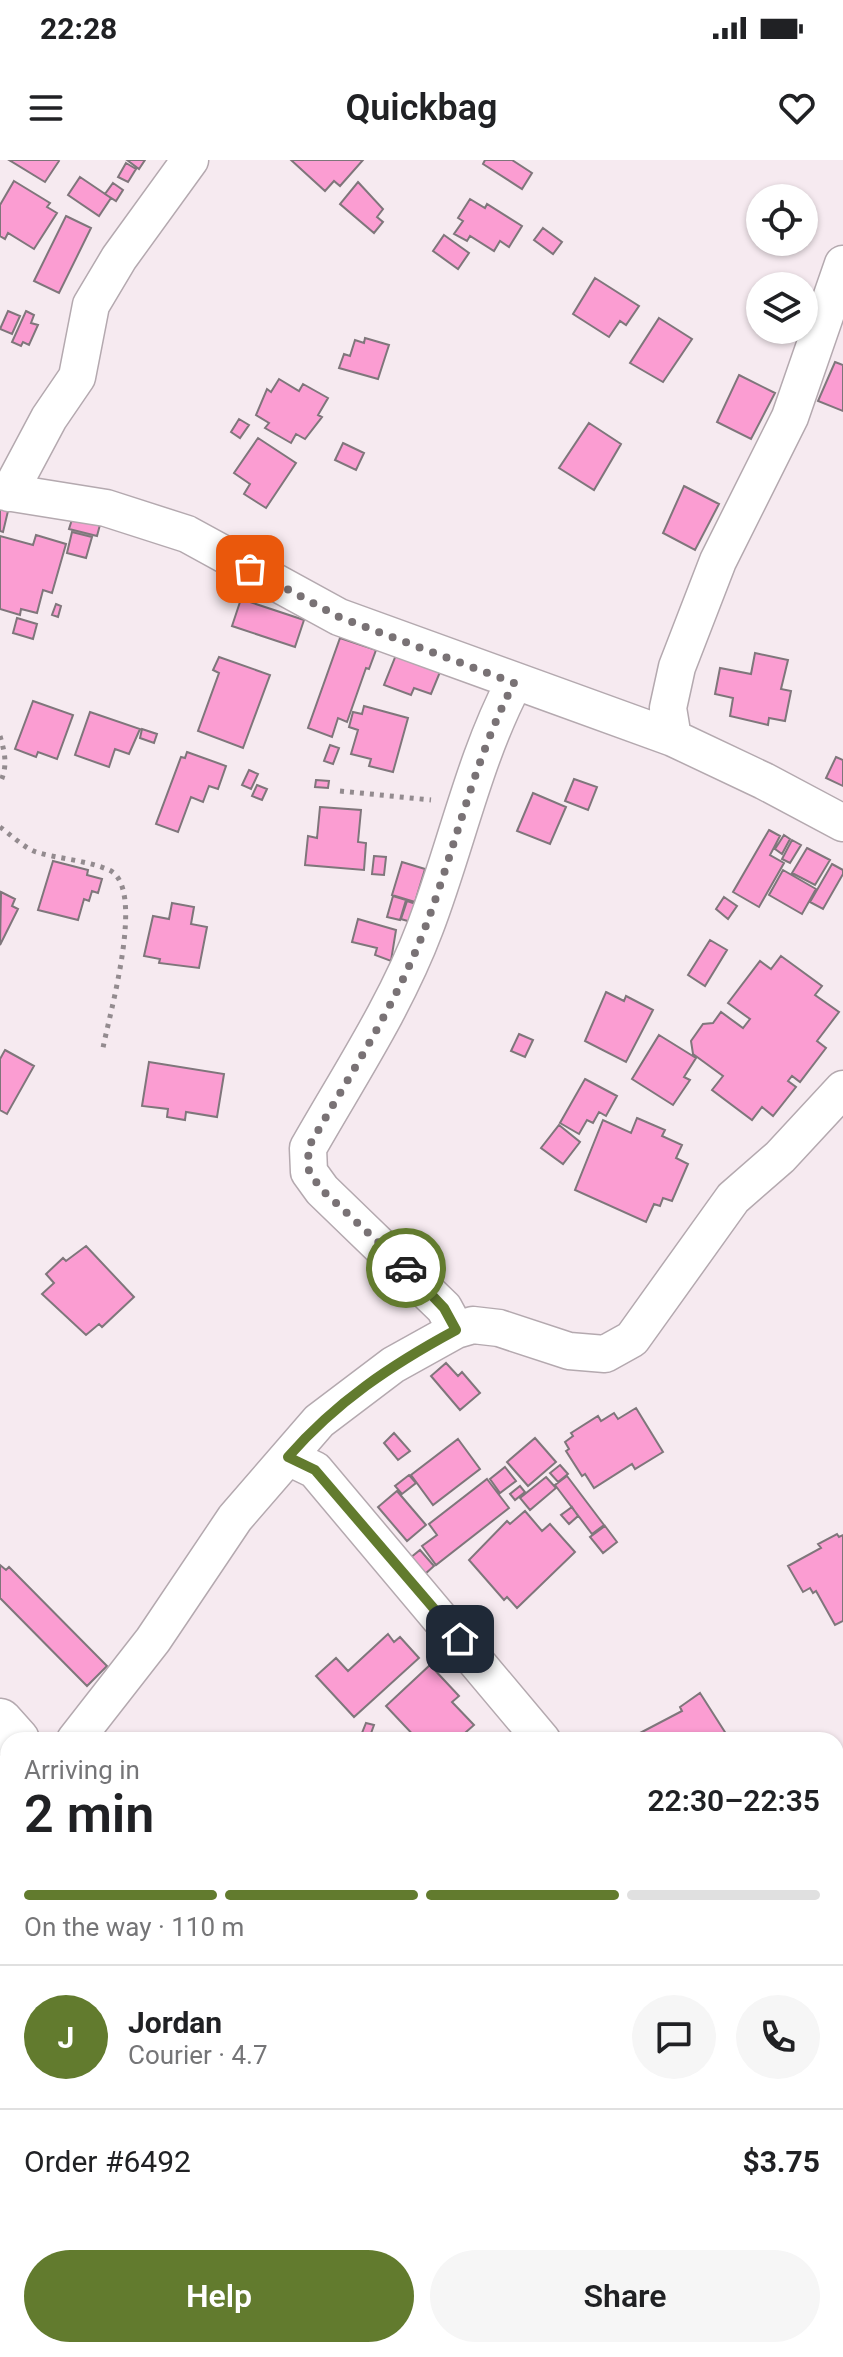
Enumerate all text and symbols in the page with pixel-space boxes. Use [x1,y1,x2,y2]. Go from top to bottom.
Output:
text: 22:28 [40,11,117,46]
icon: menu [24,86,68,130]
icon: heart [775,86,819,130]
text: Quickbag [345,87,498,129]
map controls [746,184,818,344]
button: locate [746,184,818,256]
button: layers [746,272,818,344]
pin [216,535,284,603]
icon: bag [228,547,272,591]
courier [366,1228,446,1308]
icon: car [384,1246,428,1290]
pin [426,1605,494,1673]
icon: home [438,1617,482,1661]
text: Arriving in [24,1755,140,1785]
text: 22:30–22:35 [647,1783,820,1818]
text: 2 min [24,1784,154,1845]
text: On the way · 110 m [24,1912,244,1942]
button: chat [632,1995,716,2079]
button: phone [736,1995,820,2079]
text: Jordan [128,2005,222,2040]
text: J [58,2020,74,2055]
text: Courier · 4.7 [128,2040,268,2070]
text: Order #6492 [24,2144,191,2179]
text: $3.75 [742,2144,820,2179]
button: Help [24,2250,414,2342]
button: Share [430,2250,820,2342]

